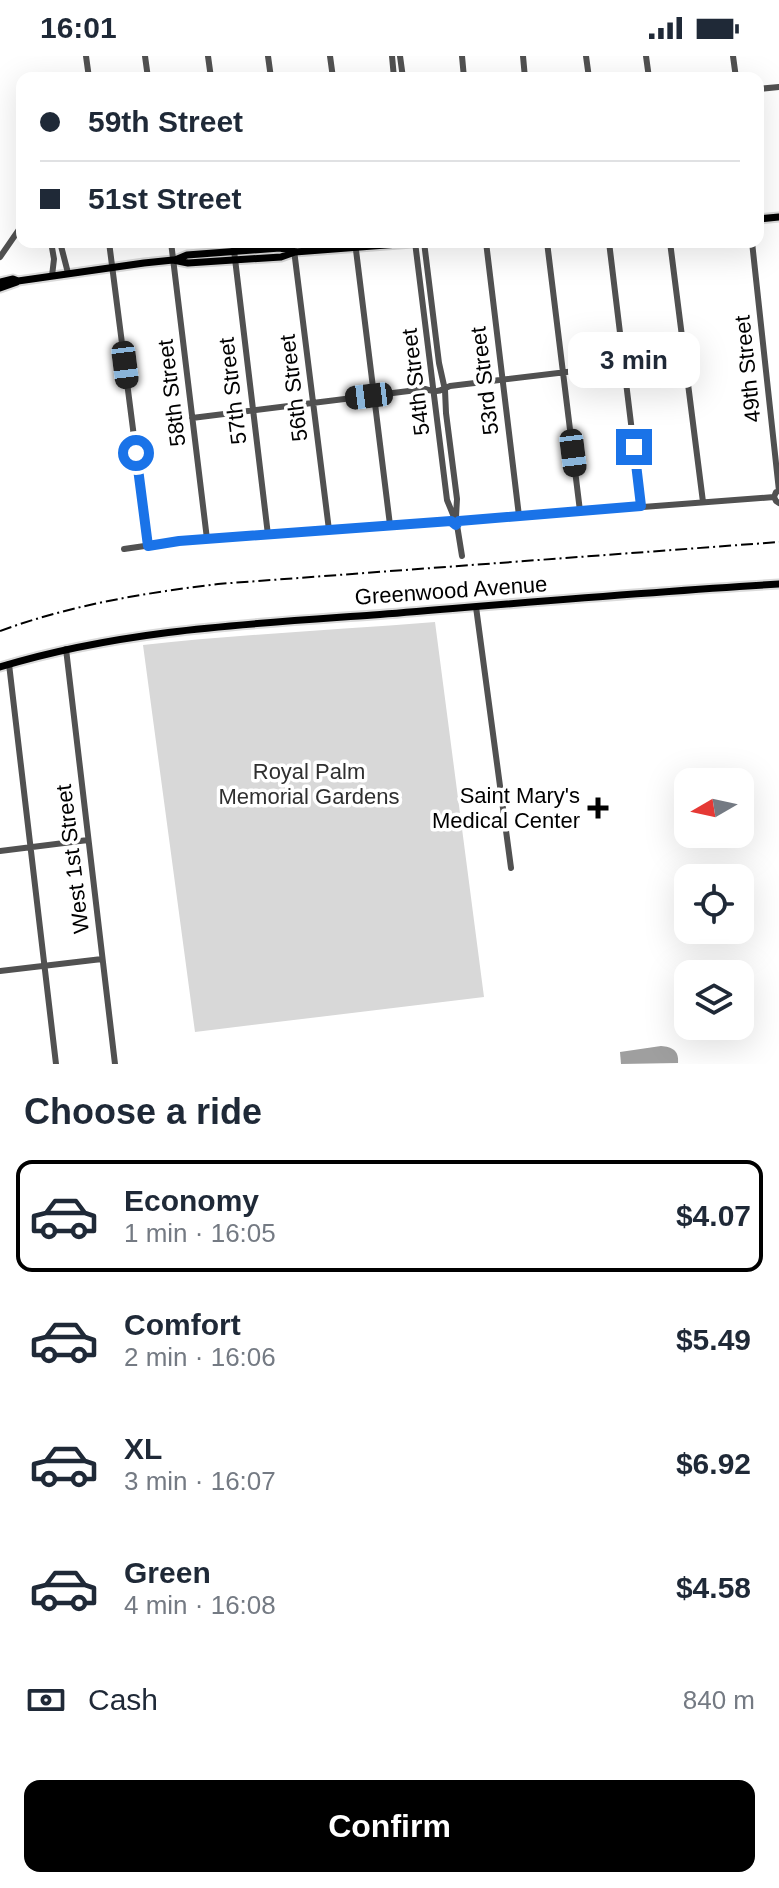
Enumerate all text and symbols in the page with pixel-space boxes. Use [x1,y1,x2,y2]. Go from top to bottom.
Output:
text: 16:01 [40,11,117,44]
text: 59th Street [88,105,243,138]
text: 51st Street [88,182,241,215]
street label: 49th Street [729,314,766,424]
street label: 53rd Street [465,325,504,436]
street label: 54th Street [397,327,434,437]
callout: 3 min [568,331,700,387]
street label: 56th Street [275,333,312,443]
street label: 57th Street [214,336,251,446]
street label: 58th Street [153,338,190,448]
car [110,340,140,390]
text: 3 min [600,345,668,375]
car [344,381,394,411]
car [558,428,588,478]
route end [616,429,652,465]
route start [118,435,154,471]
street label: Greenwood Avenue [354,571,548,610]
park label: Royal Palm Memorial Gardens [219,759,399,809]
north arrow [674,768,754,848]
map controls [674,768,754,1040]
street label: West 1st Street [51,783,94,935]
place label: Saint Mary's Medical Center [432,783,580,833]
marker: Saint Mary's Medical Center [587,797,609,819]
button: locate [674,864,754,944]
button: layers [674,960,754,1040]
text: Choose a ride [24,1091,262,1132]
icon: car [28,1180,100,1252]
text: Economy [124,1184,259,1217]
text: $4.07 [676,1199,751,1232]
text: 1 min · 16:05 [124,1218,276,1248]
icon: car [28,1304,100,1376]
text: Comfort [124,1308,241,1341]
text: $5.49 [676,1323,751,1356]
text: 2 min · 16:06 [124,1342,276,1372]
icon: car [28,1428,100,1500]
text: XL [124,1432,162,1465]
text: $6.92 [676,1447,751,1480]
text: 3 min · 16:07 [124,1466,276,1496]
icon: car [28,1552,100,1624]
text: Green [124,1556,211,1589]
text: $4.58 [676,1571,751,1604]
text: 4 min · 16:08 [124,1590,276,1620]
icon: cash [24,1678,68,1722]
text: Cash [88,1683,158,1716]
text: 840 m [683,1685,755,1715]
button: Confirm [24,1780,755,1872]

